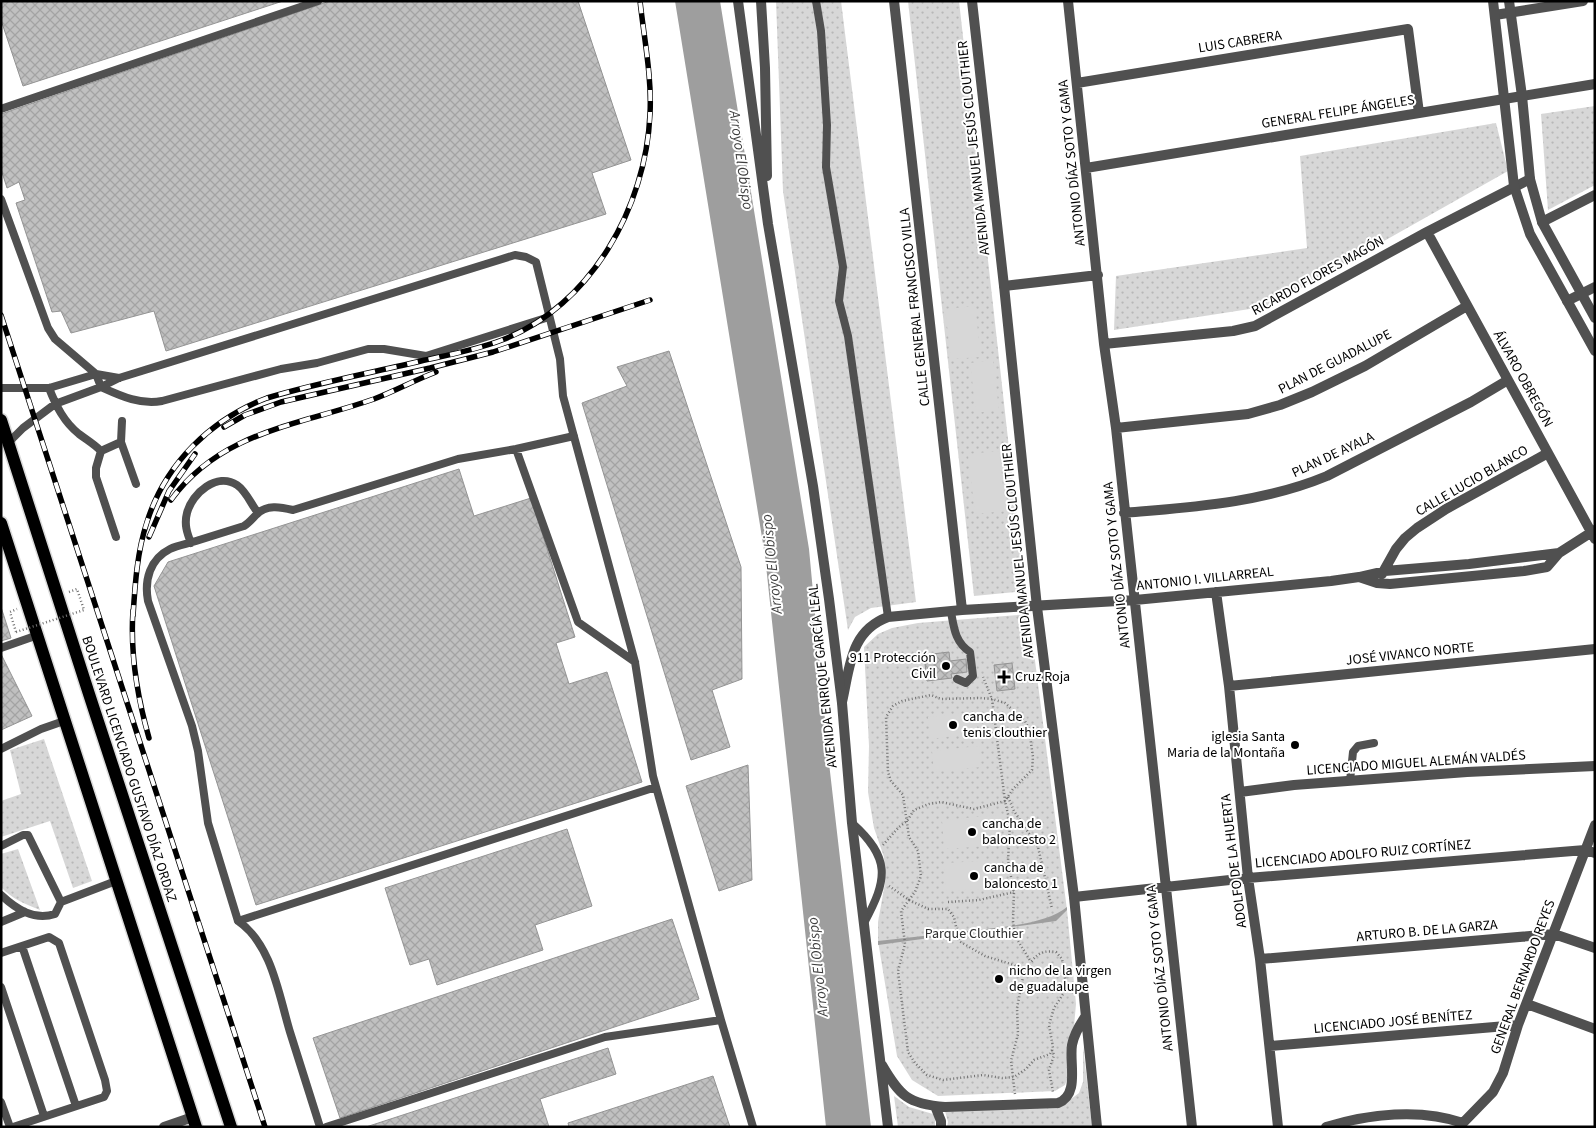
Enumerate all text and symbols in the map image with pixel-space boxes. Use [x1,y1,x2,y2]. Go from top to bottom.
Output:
street label: LUIS CABRERA [1197,25,1283,58]
street label: AVENIDA MANUEL JESÚS CLOUTHIER [953,40,995,256]
street label: ANTONIO DÍAZ SOTO Y GAMA [1053,78,1091,247]
street label: GENERAL FELIPE ÁNGELES [1260,90,1416,134]
water label: Arroyo El Obispo [724,108,758,211]
street label: CALLE GENERAL FRANCISCO VILLA [895,206,935,407]
street label: RICARDO FLORES MAGÓN [1248,231,1388,321]
street label: PLAN DE GUADALUPE [1275,325,1395,399]
street label: ÁLVARO OBREGÓN [1488,327,1558,431]
street label: PLAN DE AYALA [1288,427,1378,483]
street label: CALLE LUCIO BLANCO [1412,441,1532,521]
street label: AVENIDA MANUEL JESÚS CLOUTHIER [997,443,1039,659]
street label: ANTONIO DÍAZ SOTO Y GAMA [1098,480,1136,649]
water label: Arroyo El Obispo [756,513,788,616]
street label: ANTONIO I. VILLARREAL [1135,562,1275,596]
street label: AVENIDA ENRIQUE GARCÍA LEAL [803,583,843,769]
street label: BOULEVARD LICENCIADO GUSTAVO DÍAZ ORDAZ [76,633,182,905]
street label: JOSÉ VIVANCO NORTE [1345,637,1475,671]
place label: 911 Protección Civil [850,648,936,684]
marker: 911 Protección Civil [940,660,952,672]
place label: Cruz Roja [1015,667,1070,687]
marker: Cruz Roja [997,670,1011,684]
place label: cancha de tenis clouthier [963,707,1047,743]
marker: cancha de tenis clouthier [947,719,959,731]
place label: iglesia Santa Maria de la Montaña [1167,727,1285,763]
marker: iglesia Santa Maria de la Montaña [1289,739,1301,751]
street label: LICENCIADO MIGUEL ALEMÁN VALDÉS [1306,745,1526,781]
street label: ADOLFO DE LA HUERTA [1216,792,1252,929]
place label: cancha de baloncesto 2 [982,814,1056,850]
marker: cancha de baloncesto 2 [966,826,978,838]
street label: LICENCIADO ADOLFO RUIZ CORTÍNEZ [1254,835,1472,873]
place label: cancha de baloncesto 1 [984,858,1058,894]
marker: cancha de baloncesto 1 [968,870,980,882]
street label: ANTONIO DÍAZ SOTO Y GAMA [1141,883,1179,1052]
street label: GENERAL BERNARDO REYES [1486,897,1560,1057]
street label: ARTURO B. DE LA GARZA [1356,915,1499,947]
water label: Arroyo El Obispo [802,916,834,1019]
park label: Parque Clouthier [925,924,1023,944]
place label: nicho de la virgen de guadalupe [1009,961,1112,997]
marker: nicho de la virgen de guadalupe [993,973,1005,985]
street label: LICENCIADO JOSÉ BENÍTEZ [1313,1005,1473,1039]

